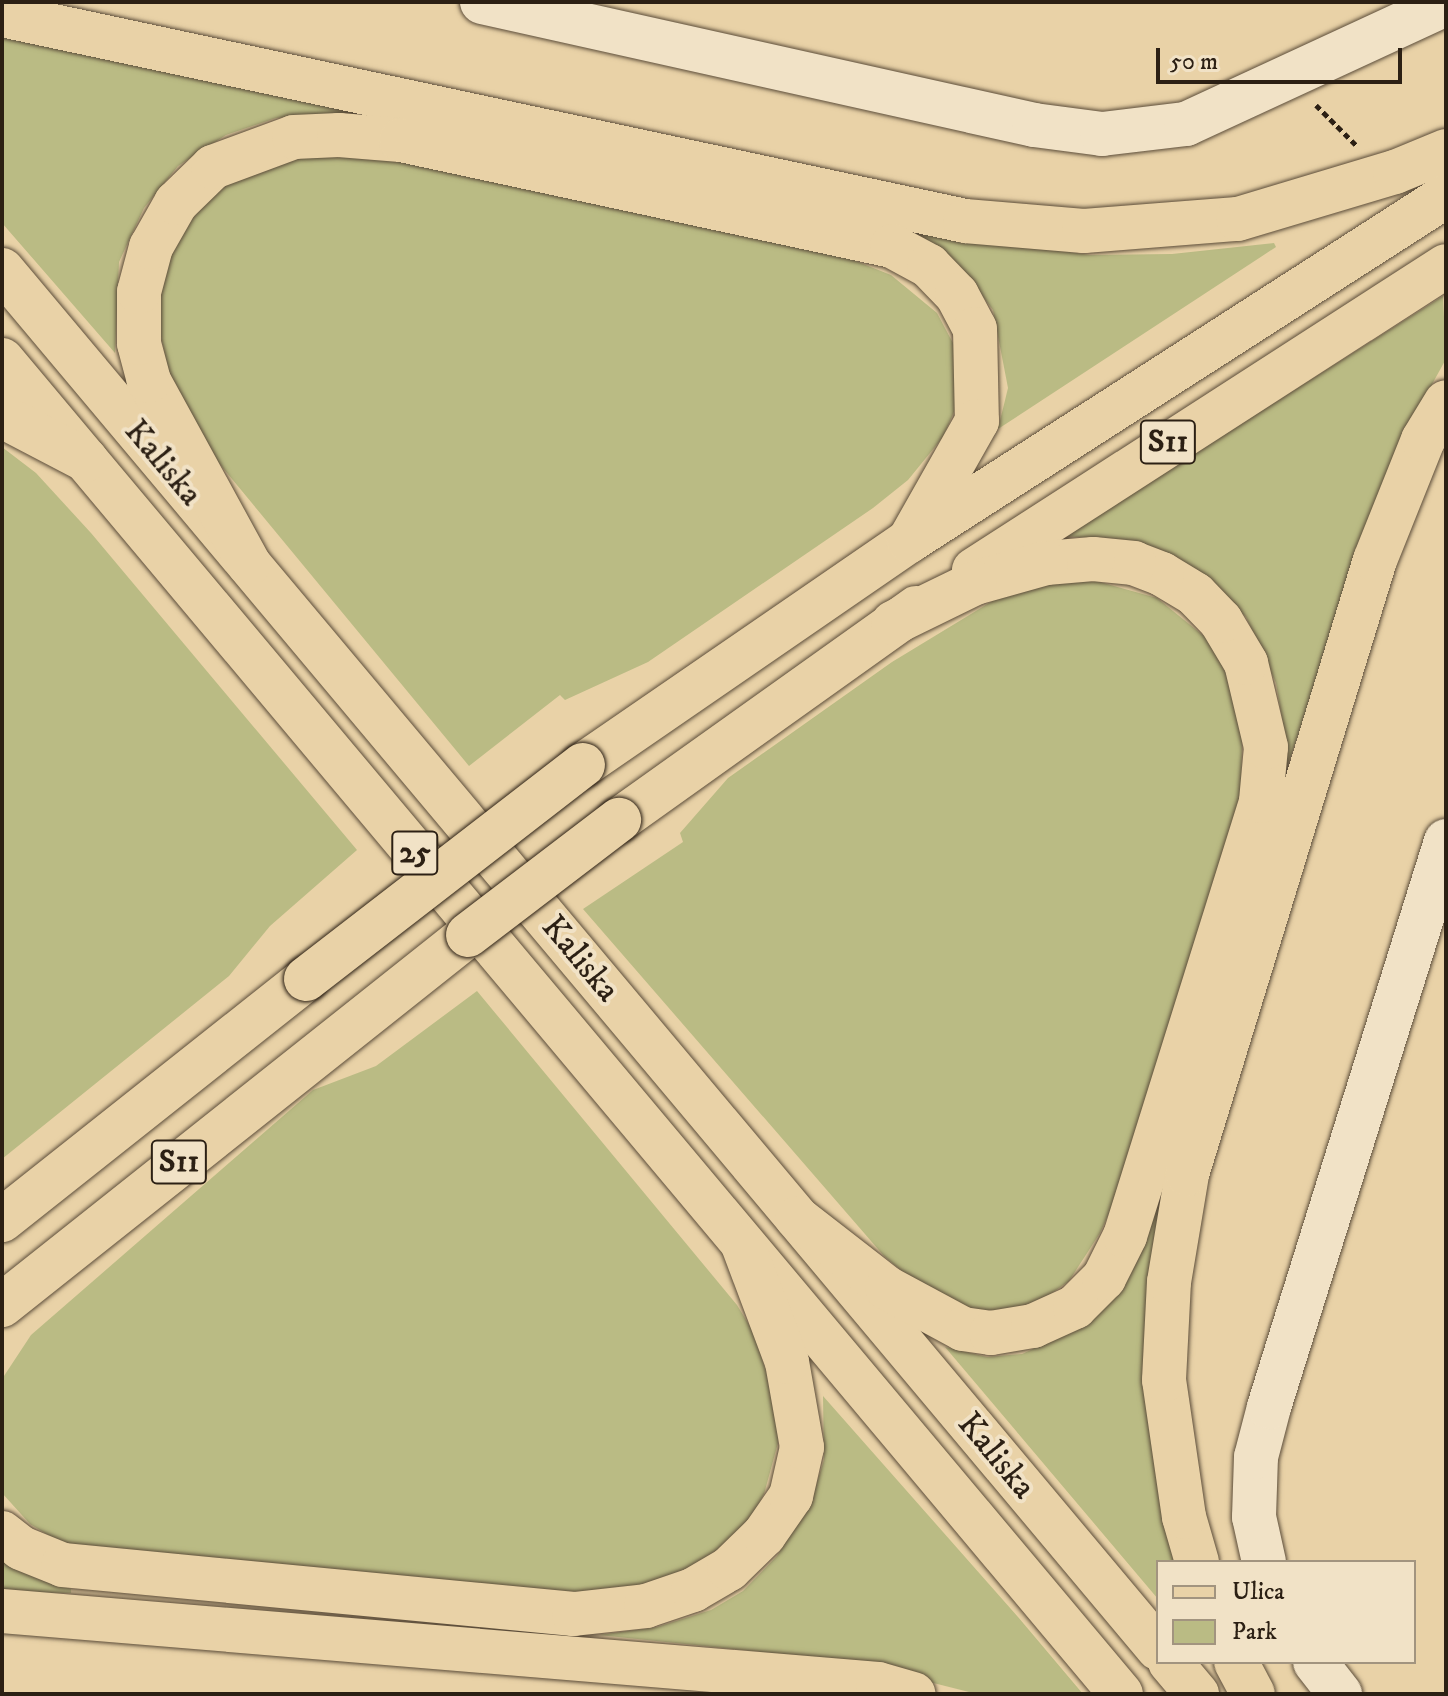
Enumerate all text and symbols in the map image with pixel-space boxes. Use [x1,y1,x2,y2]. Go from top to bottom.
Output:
scale bar [1160,32,1406,82]
text: 50 m [1170,47,1218,77]
street label: Kaliska [115,412,211,514]
road number: S11 [1138,414,1198,470]
road number: 25 [391,825,439,881]
street label: Kaliska [532,908,628,1010]
road number: S11 [149,1134,209,1190]
street label: Kaliska [948,1405,1044,1507]
legend [1156,1560,1416,1664]
text: Ulica [1232,1577,1285,1607]
text: Park [1232,1617,1277,1647]

